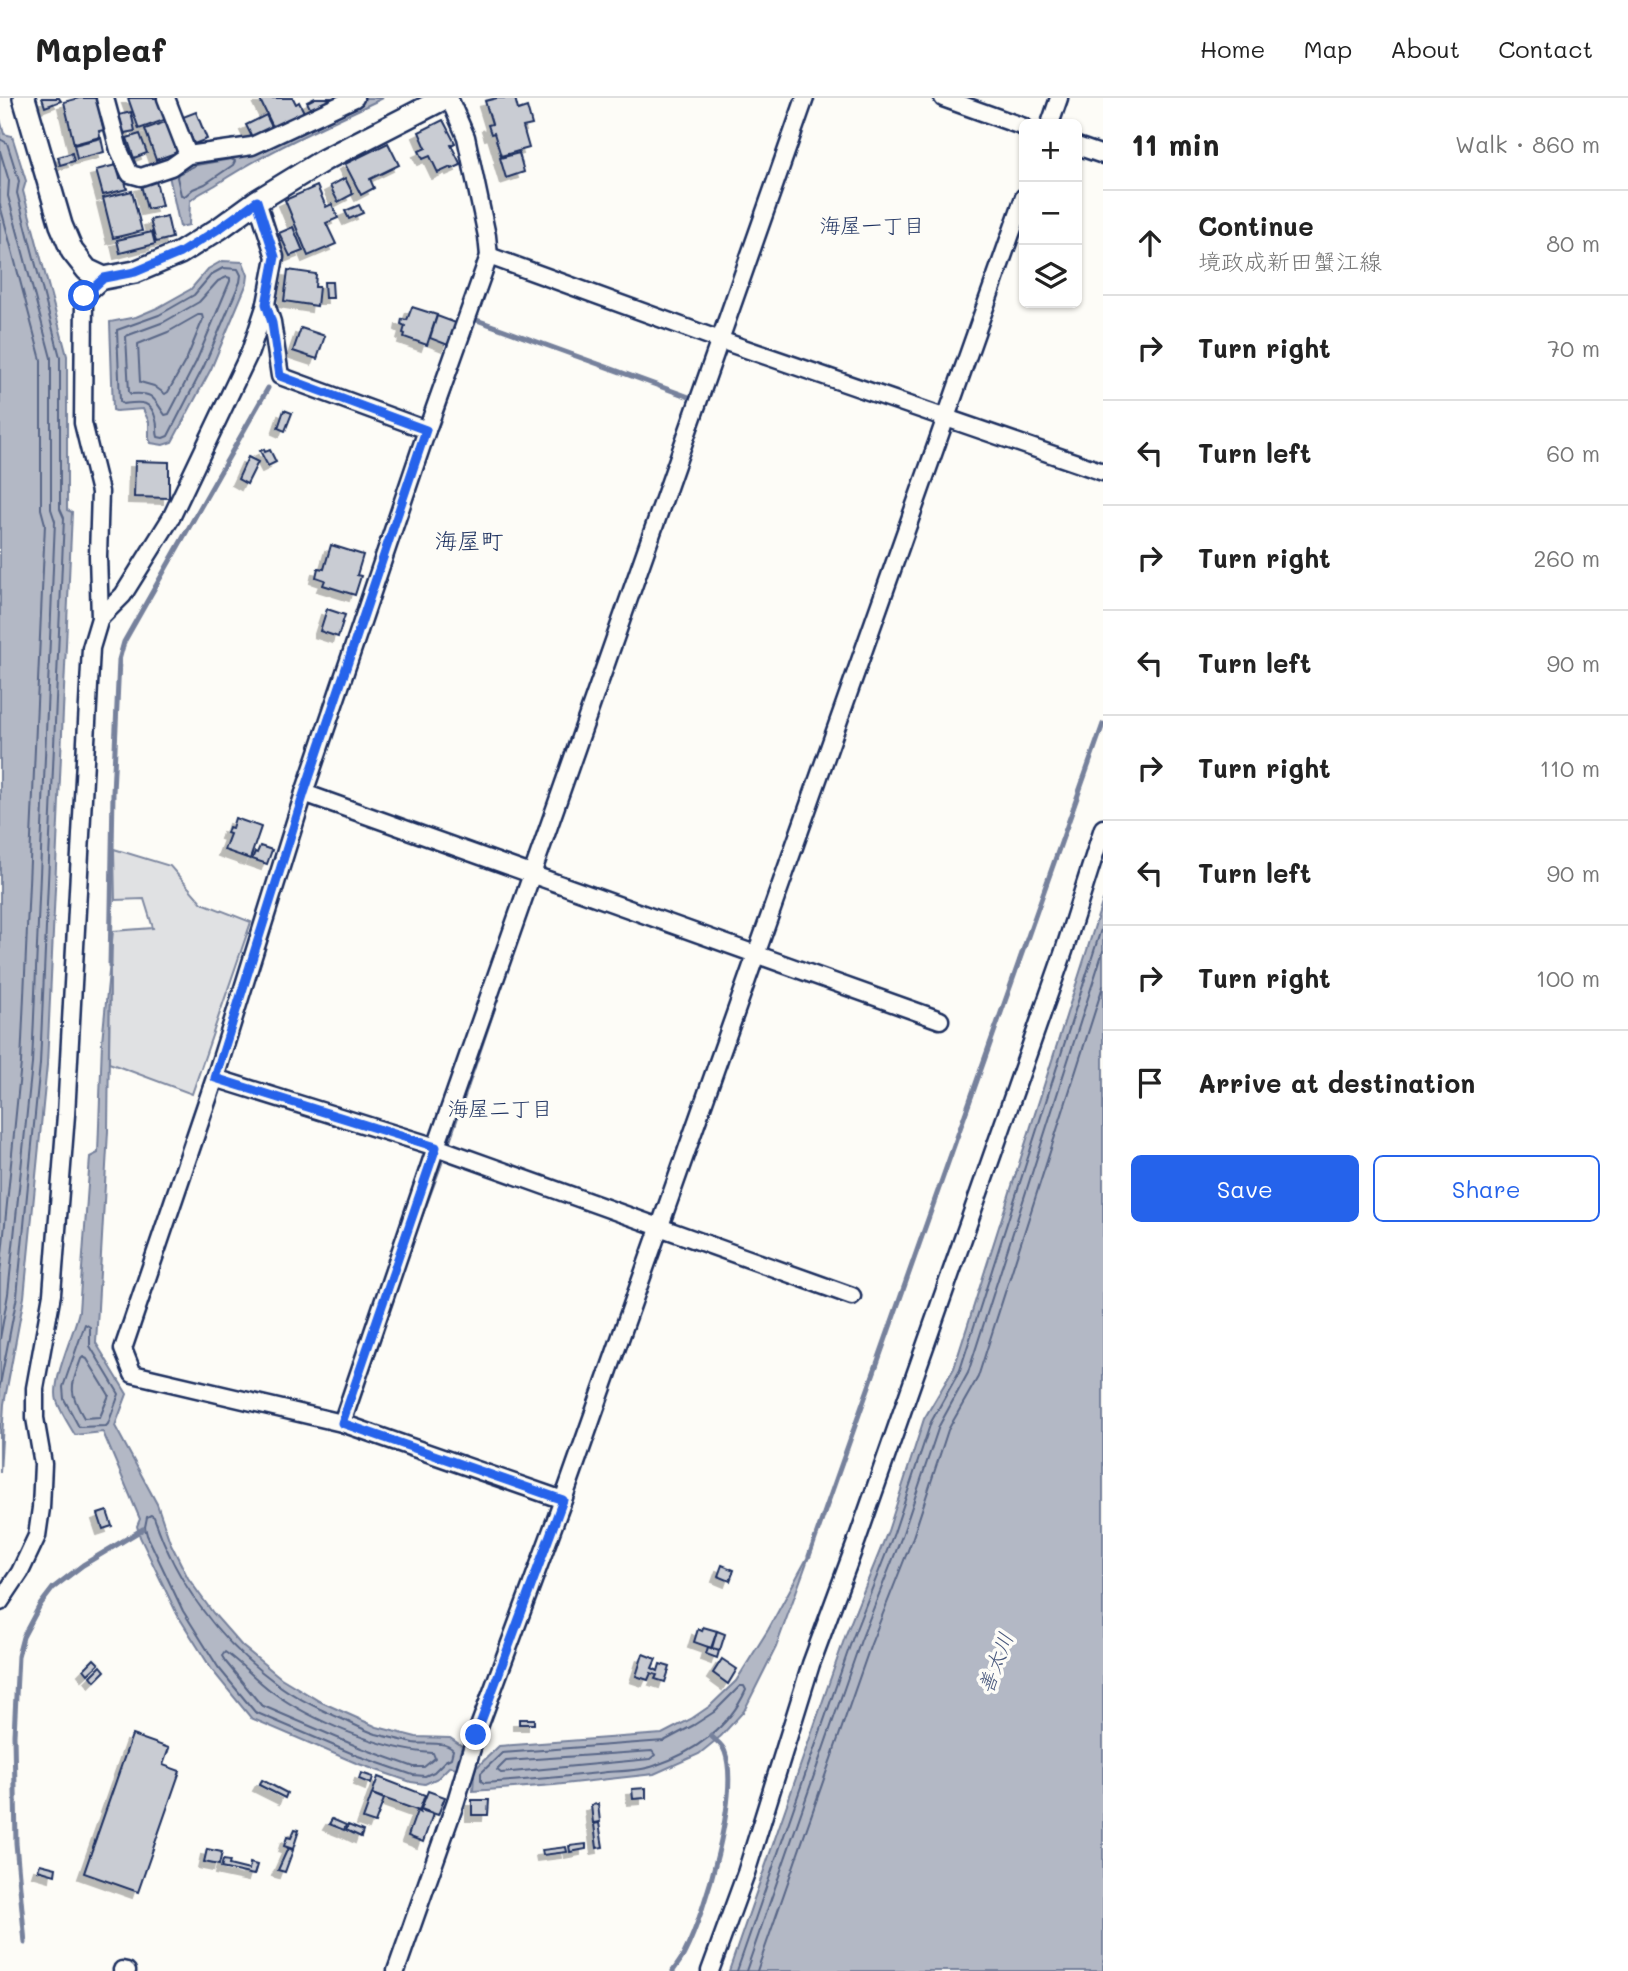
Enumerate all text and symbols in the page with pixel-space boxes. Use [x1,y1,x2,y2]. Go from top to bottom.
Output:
text: Mapleaf [35,27,166,70]
text: Home [1200,33,1265,64]
text: Map [1303,33,1352,64]
text: About [1390,33,1460,64]
text: Contact [1498,33,1593,64]
map controls [1019,119,1082,308]
button: + [1019,119,1082,182]
text: 11 min [1131,124,1220,164]
text: Walk · 860 m [1455,129,1600,159]
button: − [1019,182,1082,245]
text: Continue [1198,209,1314,243]
district label: 海屋一丁目 [820,211,925,238]
icon: ahead [1131,224,1169,262]
text: 80 m [1546,228,1600,258]
button: layers [1019,245,1082,308]
text: 境政成新田蟹江線 [1198,246,1382,276]
route start [68,280,99,311]
icon: right [1131,329,1169,367]
text: Turn right [1198,331,1331,365]
text: 70 m [1547,333,1600,363]
icon: left [1131,434,1169,472]
text: Turn left [1198,436,1311,470]
text: 60 m [1546,438,1600,468]
district label: 海屋町 [435,525,504,555]
icon: right [1131,539,1169,577]
text: Turn right [1198,541,1331,575]
text: 260 m [1533,543,1600,573]
icon: left [1131,644,1169,682]
text: Turn left [1198,646,1311,680]
text: 90 m [1547,648,1600,678]
icon: right [1131,749,1169,787]
text: Turn right [1198,751,1331,785]
text: 110 m [1540,753,1600,783]
icon: left [1131,854,1169,892]
text: Turn left [1198,856,1311,890]
text: 90 m [1547,858,1600,888]
icon: right [1131,959,1169,997]
text: Turn right [1198,961,1331,995]
text: 100 m [1536,963,1600,993]
icon: arrive [1131,1064,1169,1102]
text: Arrive at destination [1198,1066,1475,1100]
district label: 海屋二丁目 [448,1094,553,1121]
button: Save [1131,1155,1359,1222]
button: Share [1373,1155,1600,1222]
water label: 善太川 [971,1628,1018,1697]
route end [460,1719,491,1750]

